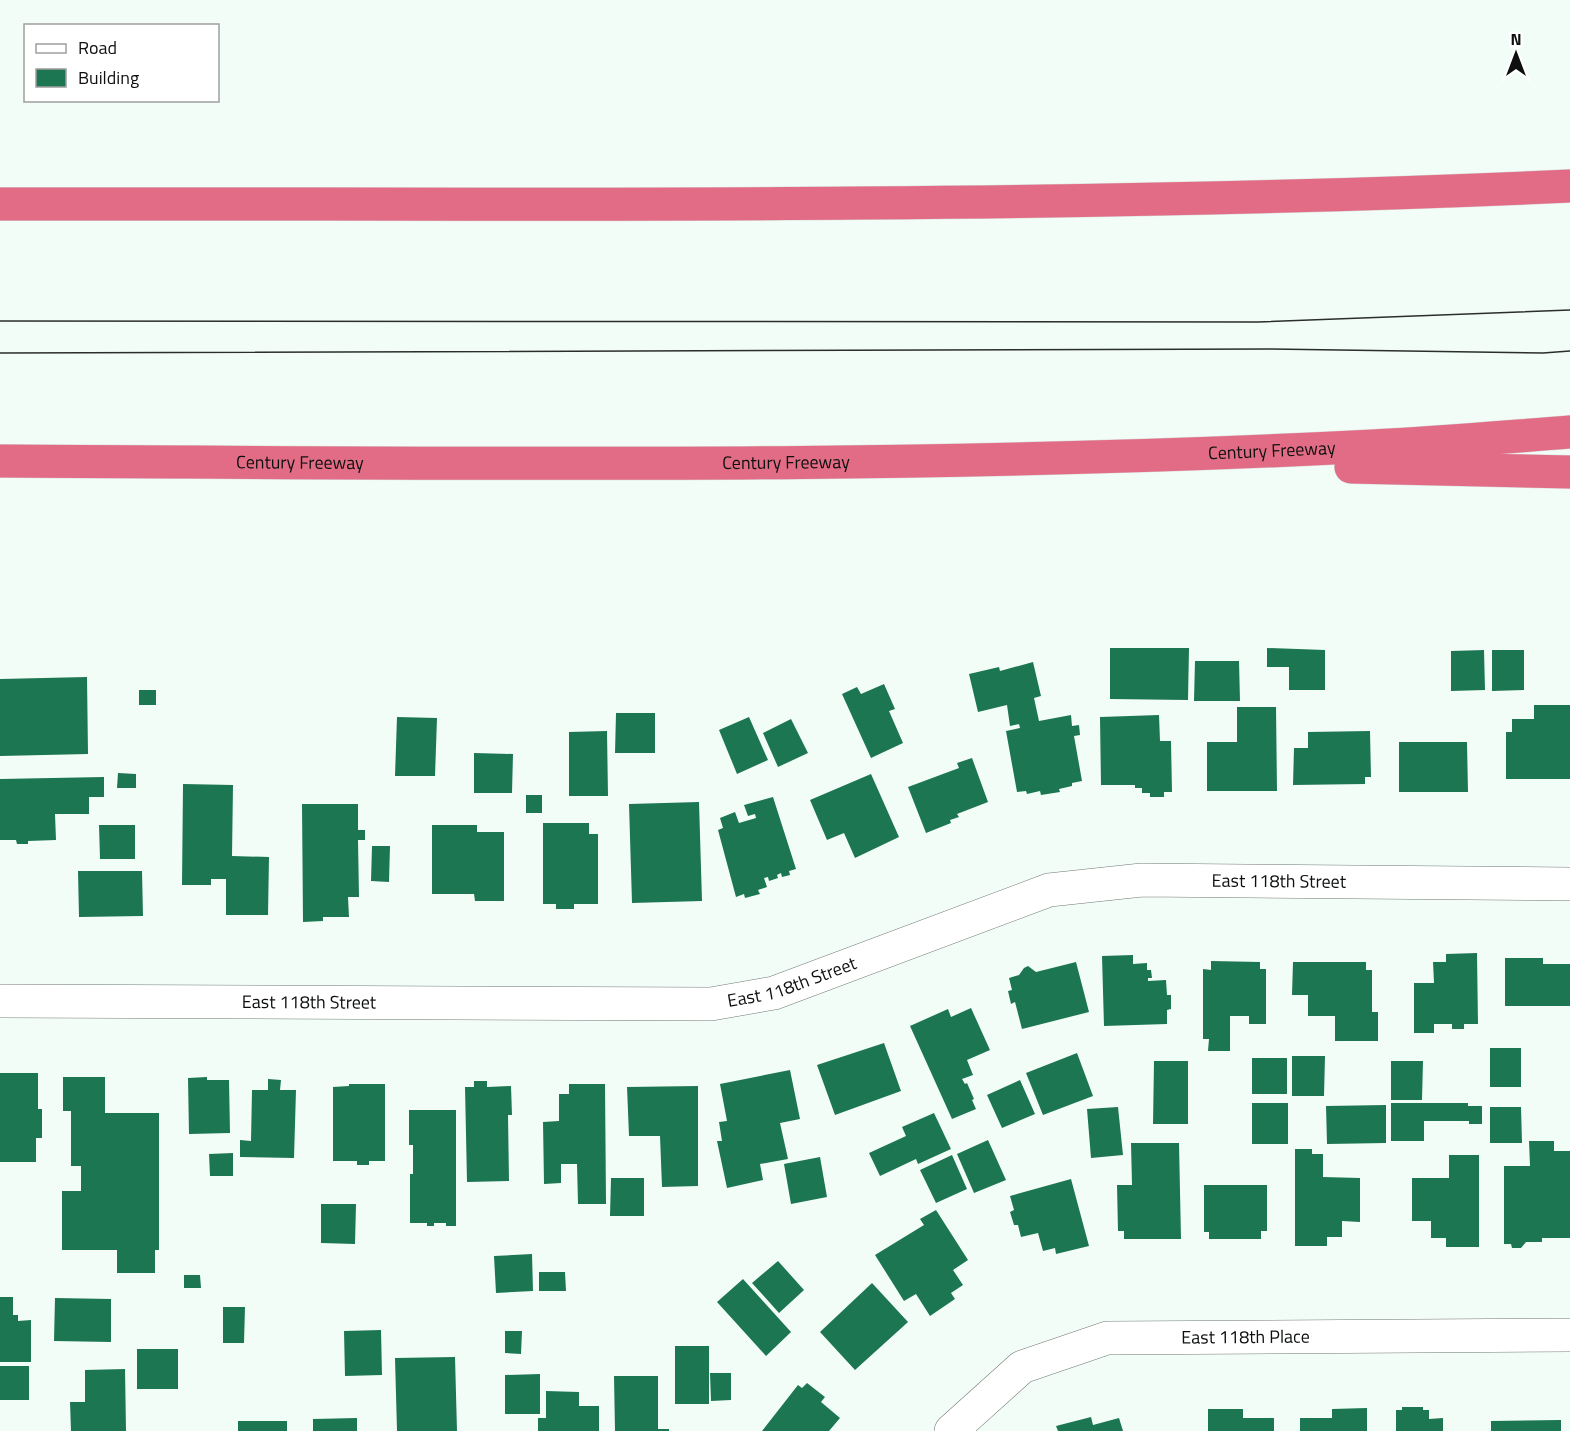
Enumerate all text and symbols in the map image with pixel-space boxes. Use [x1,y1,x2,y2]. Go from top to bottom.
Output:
legend [24,24,219,102]
north arrow [1486,24,1546,84]
text: N [1510,27,1522,51]
text: Road [78,34,117,61]
text: Building [78,64,139,91]
street label: Century Freeway [1208,434,1337,466]
street label: Century Freeway [236,448,364,476]
street label: Century Freeway [722,448,850,476]
street label: East 118th Street [1212,867,1347,895]
street label: East 118th Street [725,949,861,1014]
street label: East 118th Street [242,988,377,1016]
street label: East 118th Place [1181,1323,1310,1351]

